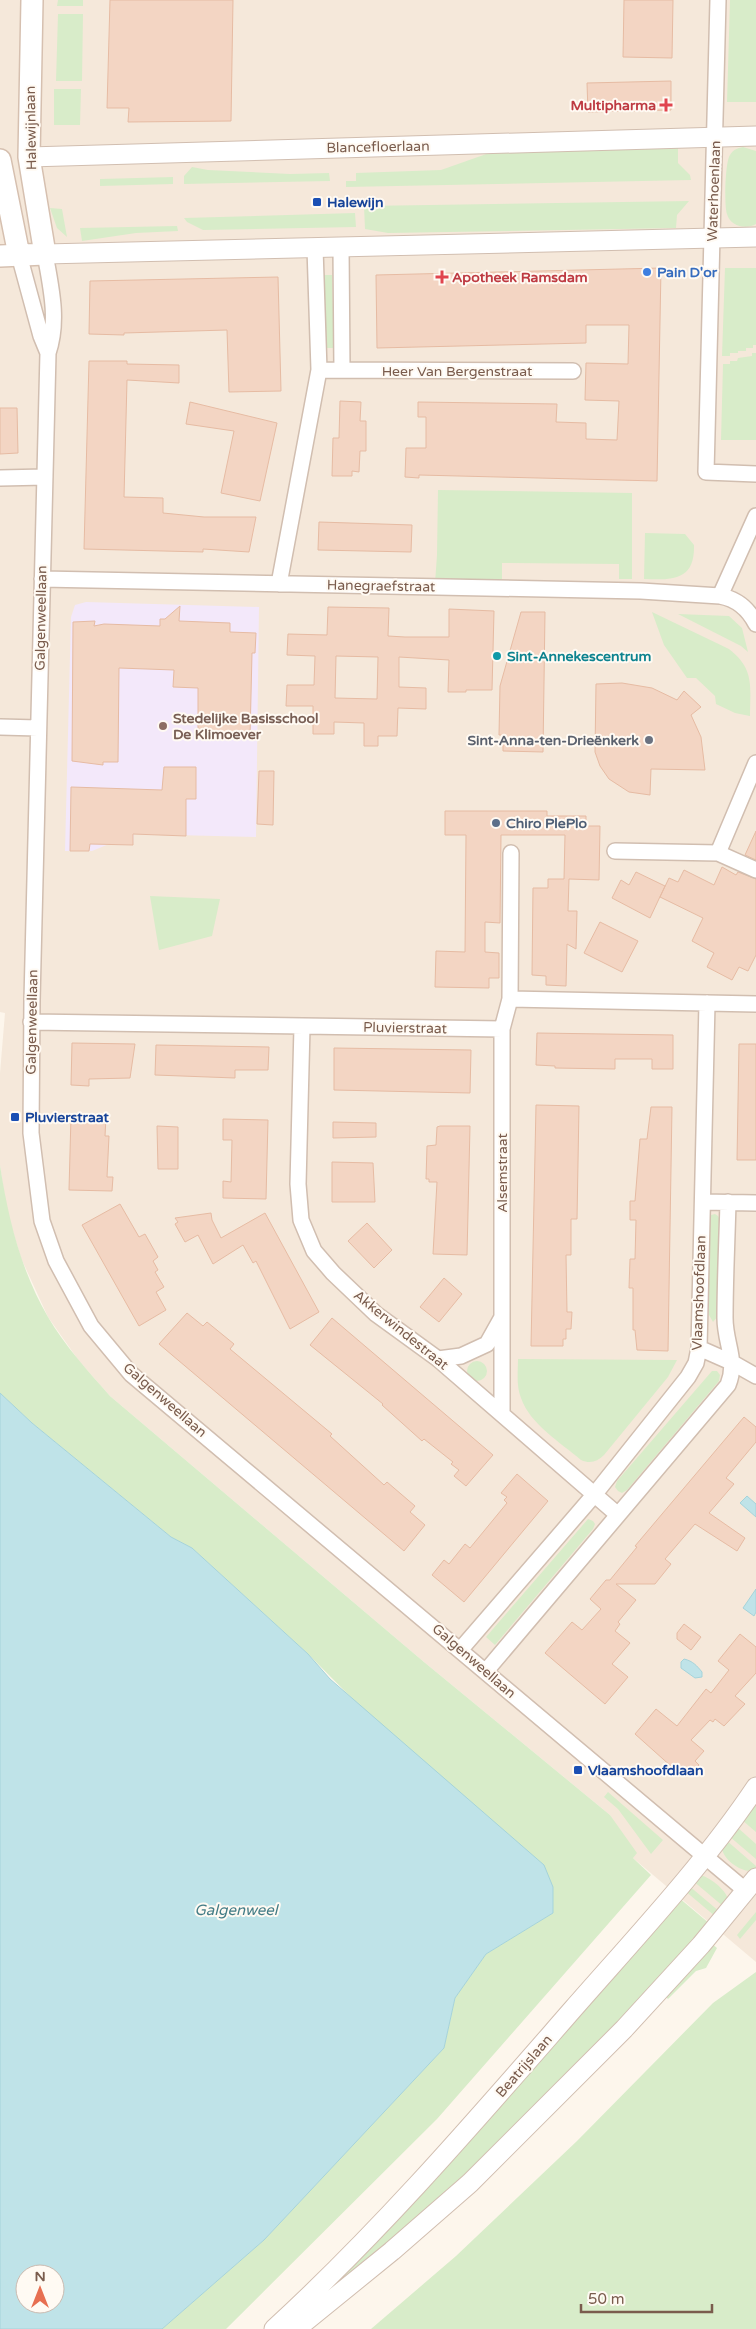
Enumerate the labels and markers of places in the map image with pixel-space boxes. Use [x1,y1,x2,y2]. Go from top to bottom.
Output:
place label: Multipharma [571,97,656,114]
marker: Multipharma [660,99,672,111]
place label: Halewijn [327,194,383,211]
marker: Halewijn [311,196,323,208]
place label: Pain D'or [657,264,718,281]
marker: Pain D'or [641,266,653,278]
place label: Apotheek Ramsdam [452,269,588,286]
marker: Apotheek Ramsdam [436,271,448,283]
place label: Sint-Annekescentrum [507,648,652,665]
marker: Sint-Annekescentrum [491,650,503,662]
place label: Stedelijke Basisschool De Klimoever [173,710,319,743]
marker: Stedelijke Basisschool De Klimoever [157,720,169,732]
place label: Sint-Anna-ten-Drieënkerk [468,732,639,749]
marker: Sint-Anna-ten-Drieënkerk [643,734,655,746]
place label: Chiro PlePlo [506,815,587,832]
marker: Chiro PlePlo [490,817,502,829]
place label: Pluvierstraat [25,1109,109,1126]
marker: Pluvierstraat [9,1111,21,1123]
place label: Vlaamshoofdlaan [588,1762,703,1779]
marker: Vlaamshoofdlaan [572,1764,584,1776]

